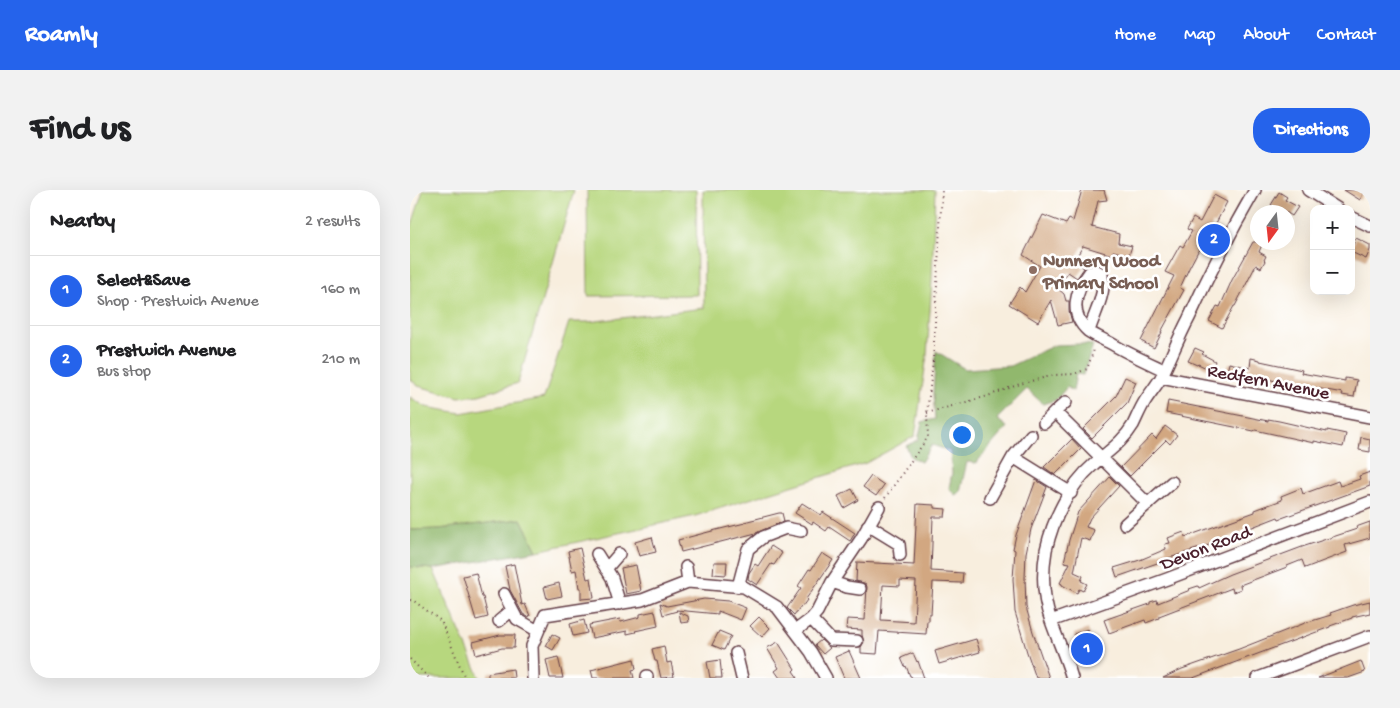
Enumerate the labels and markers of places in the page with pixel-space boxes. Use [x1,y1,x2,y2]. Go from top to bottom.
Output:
pin: 2 [1198,221,1230,259]
place label: Nunnery Wood Primary School [1042,251,1162,296]
marker: Nunnery Wood Primary School [1027,264,1039,276]
pin: 1 [1071,630,1103,668]

